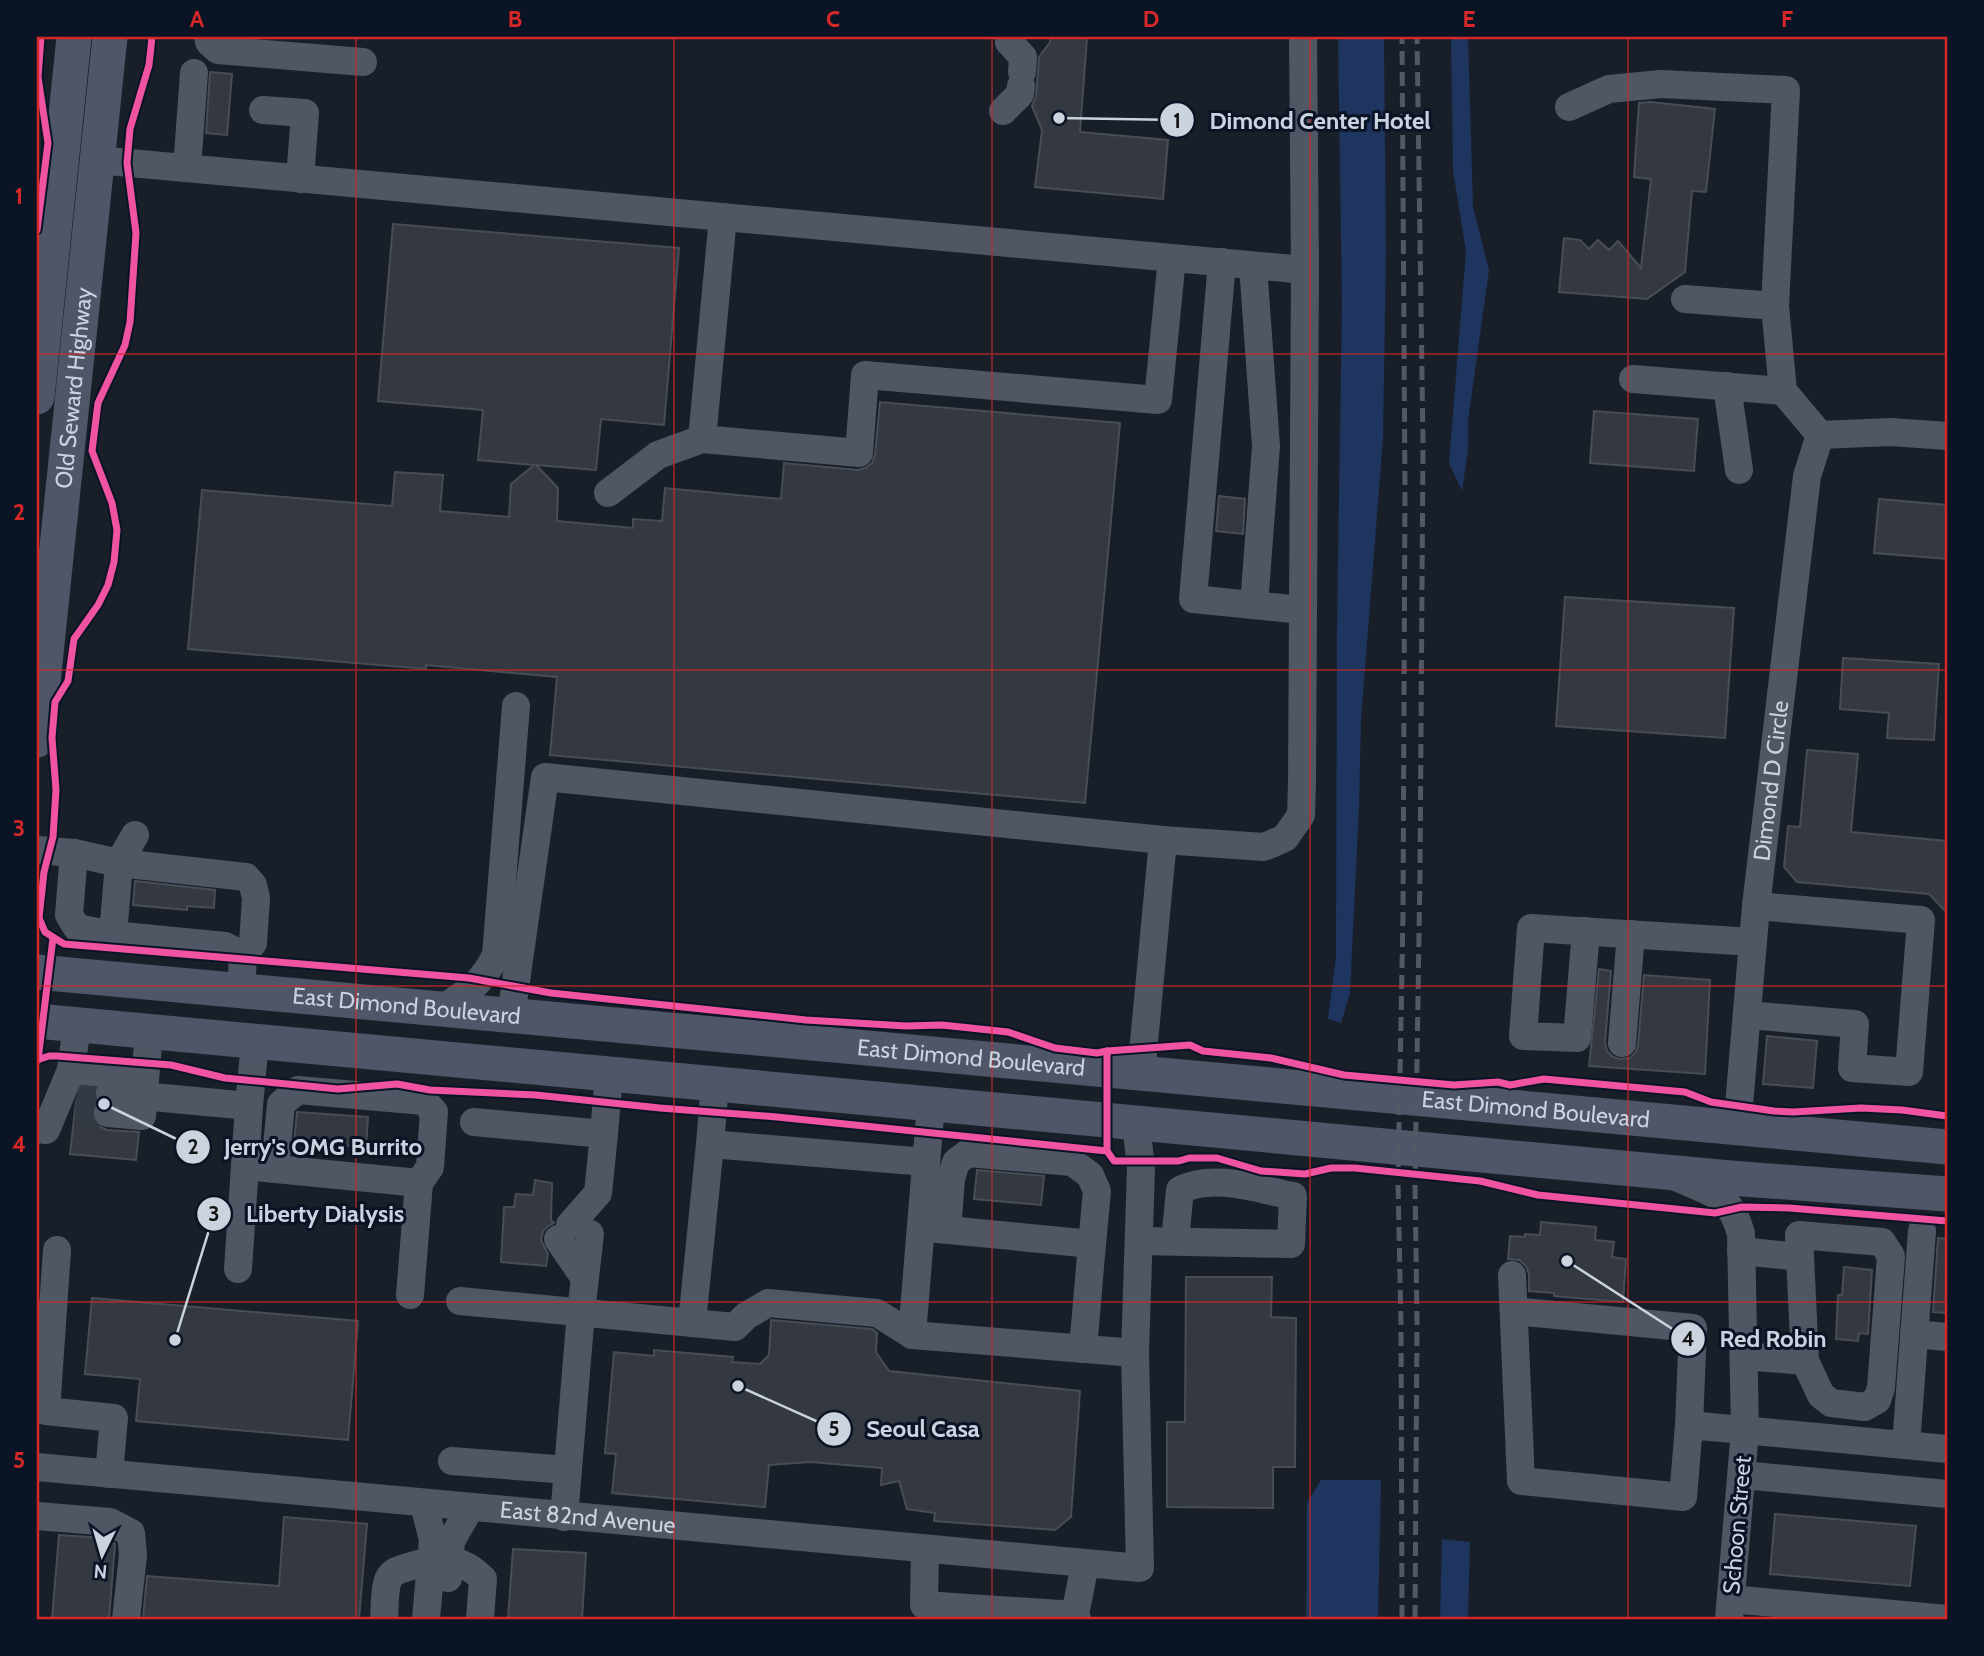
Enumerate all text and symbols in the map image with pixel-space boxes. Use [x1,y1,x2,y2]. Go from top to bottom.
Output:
text: A [190,5,205,33]
text: B [508,5,522,33]
text: C [826,5,840,33]
text: D [1143,5,1159,33]
text: E [1462,5,1476,33]
text: F [1781,5,1793,33]
callout: Dimond Center Hotel [1160,98,1444,143]
text: Dimond Center Hotel [1209,106,1431,135]
text: 1 [1173,108,1181,133]
text: 1 [15,182,23,210]
street label: Old Seward Highway [49,286,98,490]
text: 2 [13,498,25,526]
street label: Dimond D Circle [1747,699,1794,862]
text: 3 [13,814,25,842]
street label: East Dimond Boulevard [291,981,522,1030]
street label: East Dimond Boulevard [856,1033,1086,1082]
street label: East Dimond Boulevard [1421,1085,1651,1134]
callout: Jerry's OMG Burrito [175,1124,437,1169]
text: 4 [12,1130,26,1158]
text: Jerry's OMG Burrito [223,1132,422,1161]
text: 2 [187,1134,199,1159]
callout: Liberty Dialysis [197,1191,418,1236]
text: Liberty Dialysis [246,1199,404,1228]
text: 3 [208,1201,220,1226]
callout: Red Robin [1670,1316,1840,1361]
text: Red Robin [1720,1324,1827,1353]
text: 4 [1681,1326,1695,1351]
callout: Seoul Casa [817,1406,993,1451]
text: Seoul Casa [866,1414,980,1443]
text: 5 [828,1416,840,1441]
text: 5 [13,1446,25,1474]
street label: Schoon Street [1717,1454,1757,1595]
street label: East 82nd Avenue [499,1495,677,1539]
north arrow [66,1520,136,1590]
text: N [93,1559,108,1583]

